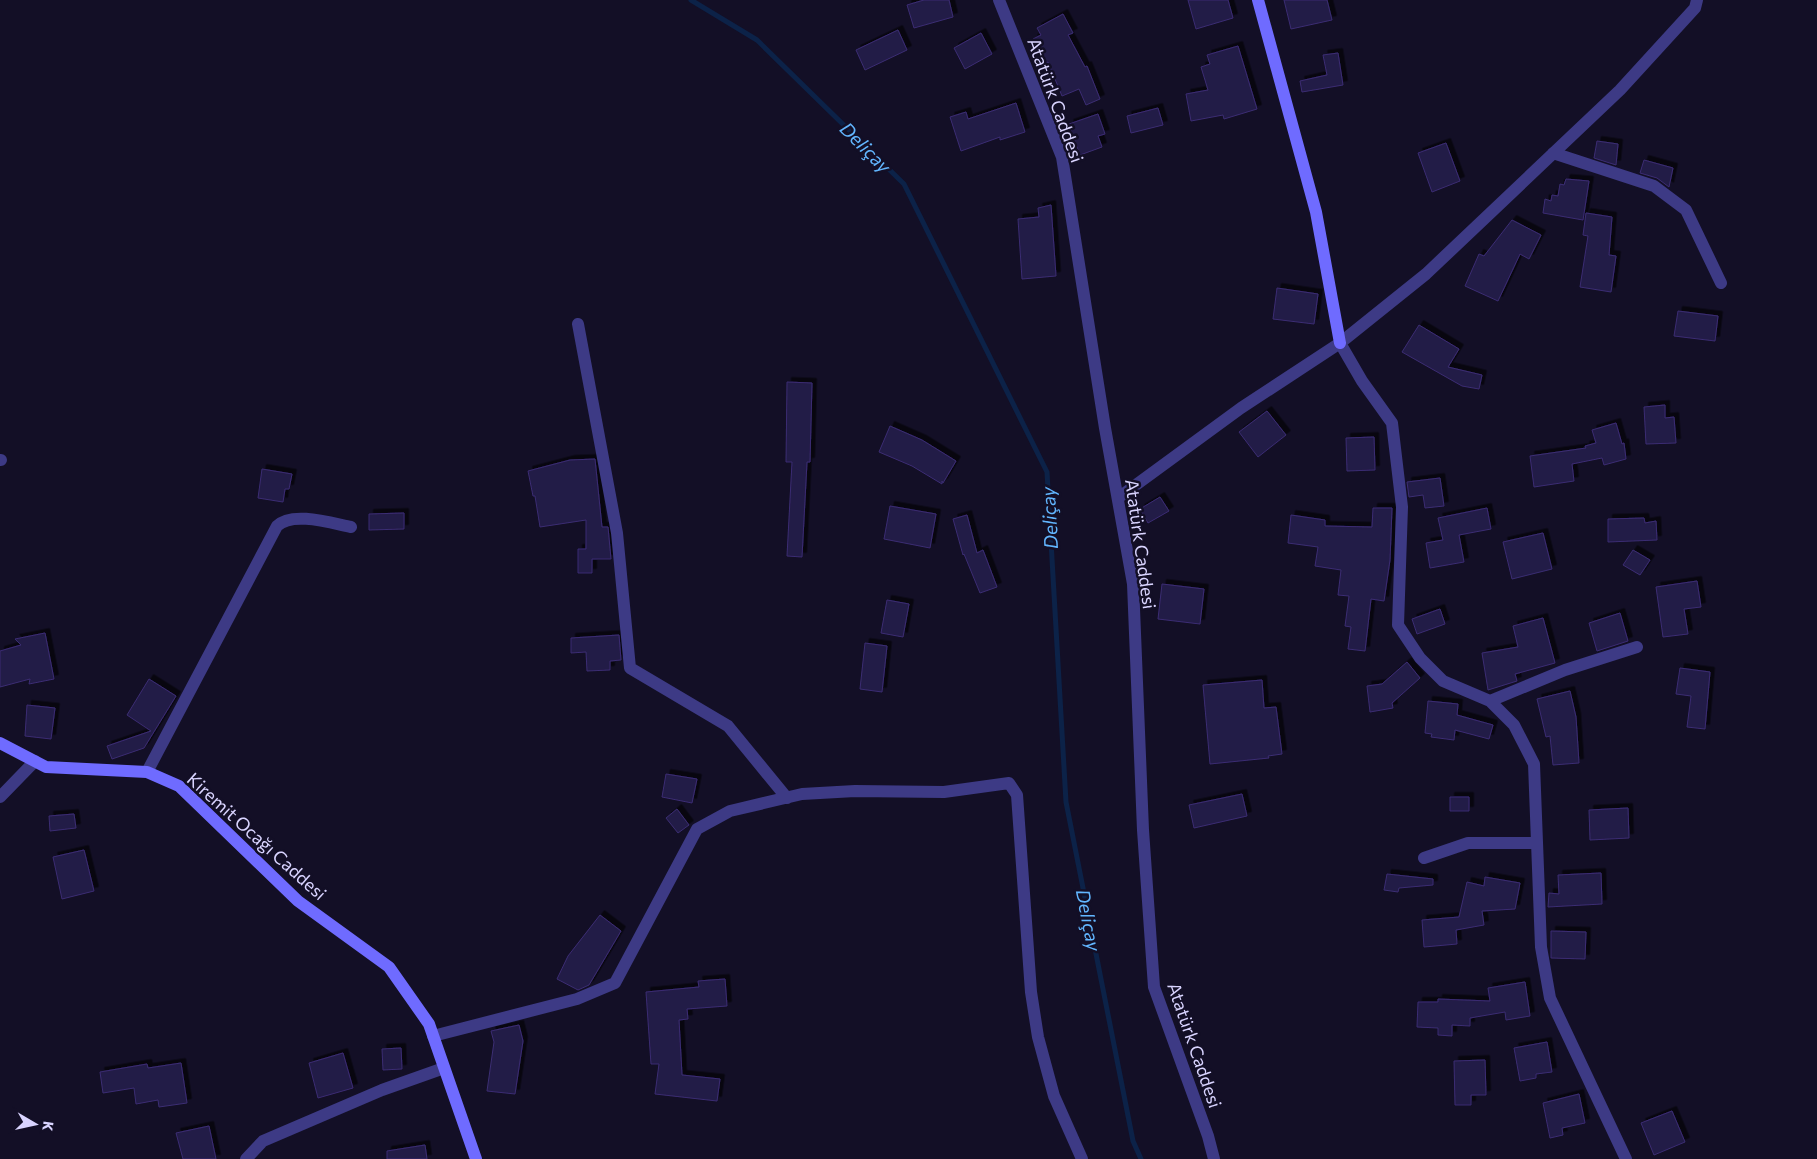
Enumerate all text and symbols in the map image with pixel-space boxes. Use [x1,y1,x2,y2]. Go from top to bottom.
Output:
street label: Atatürk Caddesi [1023,35,1089,165]
water label: Deliçay [836,117,897,178]
street label: Atatürk Caddesi [1121,478,1161,610]
water label: Deliçay [1036,485,1062,550]
street label: Kiremit Ocağı Caddesi [183,768,331,904]
water label: Deliçay [1072,887,1106,954]
street label: Atatürk Caddesi [1163,979,1227,1111]
north arrow [10,1099,60,1149]
text: K [39,1120,57,1132]

